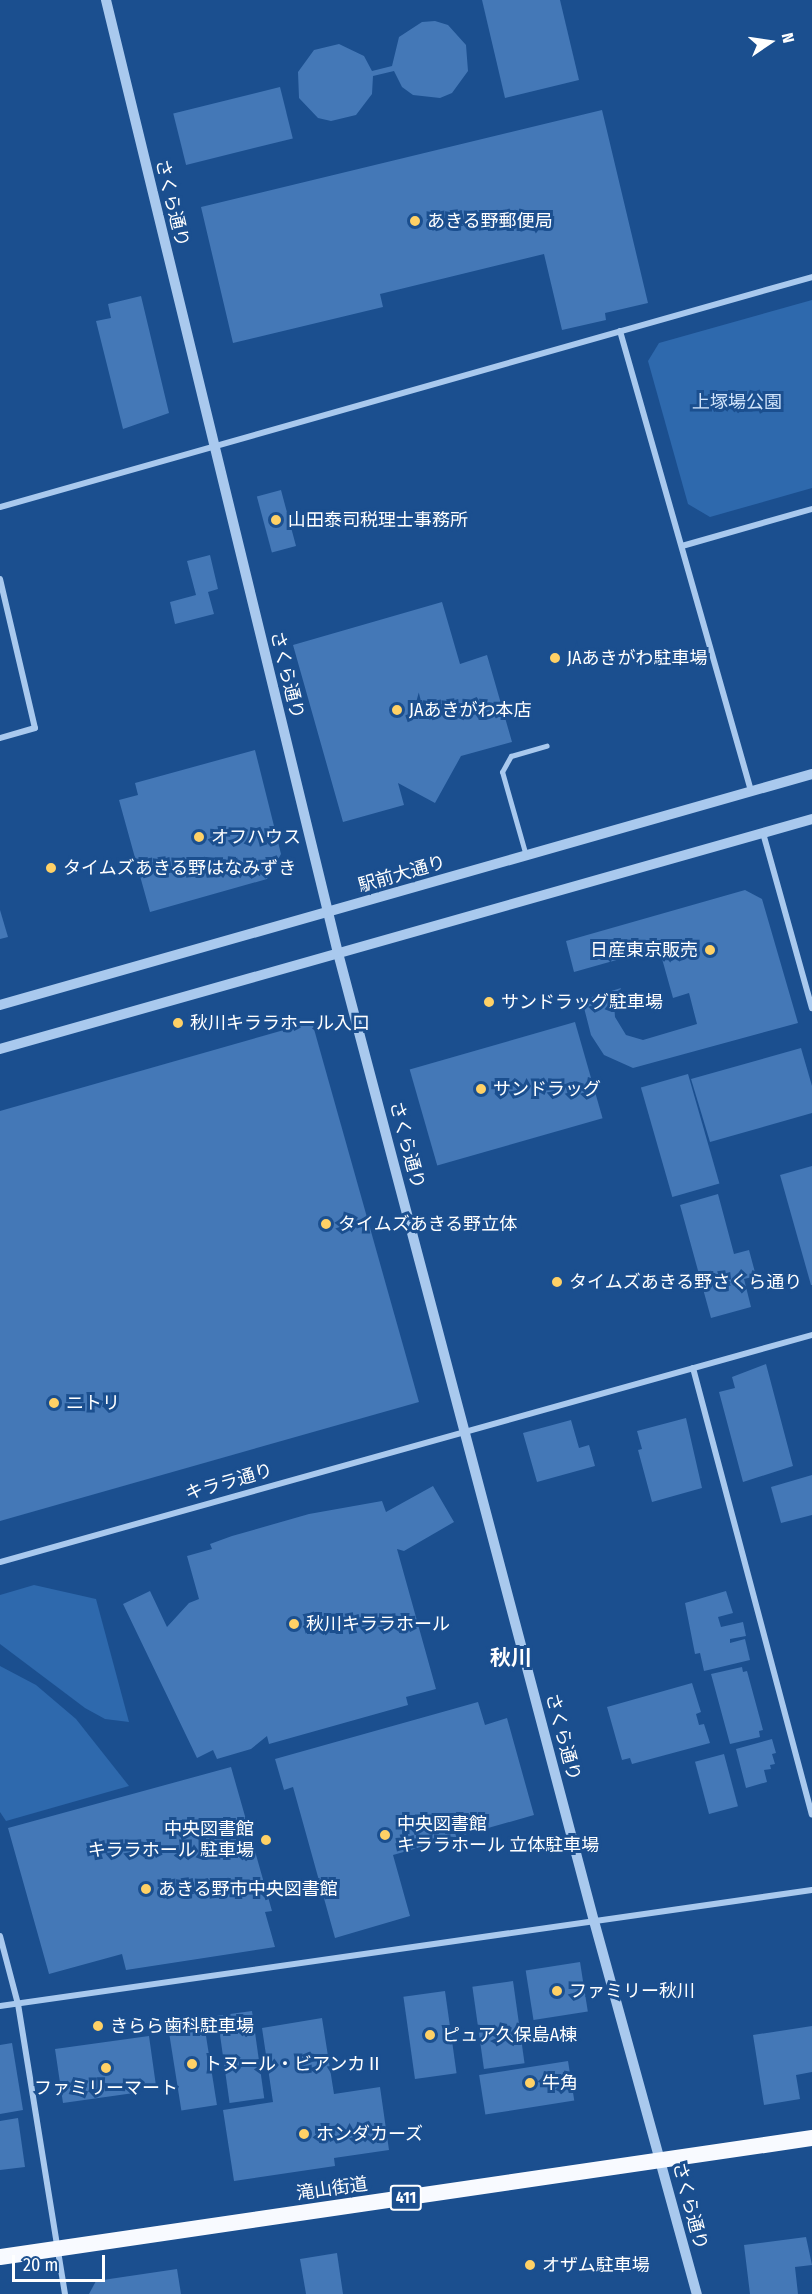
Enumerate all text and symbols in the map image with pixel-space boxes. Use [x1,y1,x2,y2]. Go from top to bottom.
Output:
north arrow [740,12,800,72]
text: N [778,31,798,45]
street label: さくら通り [151,157,193,249]
place label: あきる野郵便局 [427,210,553,232]
marker: あきる野郵便局 [408,214,422,228]
park label: 上塚場公園 [692,391,782,413]
place label: 山田泰司税理士事務所 [288,509,468,531]
marker: 山田泰司税理士事務所 [269,513,283,527]
street label: さくら通り [266,629,308,721]
place label: JAあきがわ駐車場 [567,647,707,669]
marker: JAあきがわ駐車場 [548,651,562,665]
place label: JAあきがわ本店 [409,699,531,721]
marker: JAあきがわ本店 [390,703,404,717]
place label: オフハウス [211,826,301,848]
marker: オフハウス [192,830,206,844]
street label: 駅前大通り [356,851,448,897]
place label: タイムズあきる野はなみずき [63,857,297,879]
marker: タイムズあきる野はなみずき [44,861,58,875]
place label: 日産東京販売 [590,939,698,961]
marker: 日産東京販売 [703,943,717,957]
place label: サンドラッグ駐車場 [501,991,663,1013]
marker: サンドラッグ駐車場 [482,995,496,1009]
place label: 秋川キララホール入口 [190,1012,370,1034]
marker: 秋川キララホール入口 [171,1016,185,1030]
place label: サンドラッグ [493,1078,601,1100]
marker: サンドラッグ [474,1082,488,1096]
street label: さくら通り [385,1099,429,1191]
place label: タイムズあきる野立体 [338,1213,518,1235]
marker: タイムズあきる野立体 [319,1217,333,1231]
place label: タイムズあきる野さくら通り [569,1271,803,1293]
marker: タイムズあきる野さくら通り [550,1275,564,1289]
place label: ニトリ [66,1392,120,1414]
marker: ニトリ [47,1396,61,1410]
street label: キララ通り [183,1459,275,1505]
place label: 秋川キララホール [306,1613,450,1635]
marker: 秋川キララホール [287,1617,301,1631]
district label: 秋川 [490,1645,532,1671]
street label: さくら通り [541,1691,585,1783]
place label: 中央図書館 キララホール 立体駐車場 [397,1814,599,1856]
place label: 中央図書館 キララホール 駐車場 [88,1819,254,1862]
marker: 中央図書館 キララホール 立体駐車場 [378,1828,392,1842]
marker: 中央図書館 キララホール 駐車場 [259,1833,273,1847]
place label: あきる野市中央図書館 [158,1878,338,1900]
marker: あきる野市中央図書館 [139,1882,153,1896]
place label: ファミリー秋川 [569,1980,695,2002]
marker: ファミリー秋川 [550,1984,564,1998]
place label: きらら歯科駐車場 [110,2015,254,2037]
marker: きらら歯科駐車場 [91,2019,105,2033]
place label: ピュア久保島A棟 [442,2024,577,2046]
marker: ピュア久保島A棟 [423,2028,437,2042]
place label: トヌール・ビアンカⅡ [204,2053,384,2075]
marker: トヌール・ビアンカⅡ [185,2057,199,2071]
marker: ファミリーマート [99,2061,113,2075]
place label: 牛角 [542,2072,578,2094]
marker: 牛角 [523,2076,537,2090]
place label: ファミリーマート [34,2077,178,2099]
place label: ホンダカーズ [316,2123,424,2145]
marker: ホンダカーズ [297,2127,311,2141]
street label: さくら通り [668,2160,712,2252]
street label: 滝山街道 [295,2173,369,2205]
road number: 411 [390,2185,422,2211]
scale bar [15,2243,108,2281]
text: 20 m [23,2254,58,2276]
place label: オザム駐車場 [542,2254,650,2276]
marker: オザム駐車場 [523,2258,537,2272]

